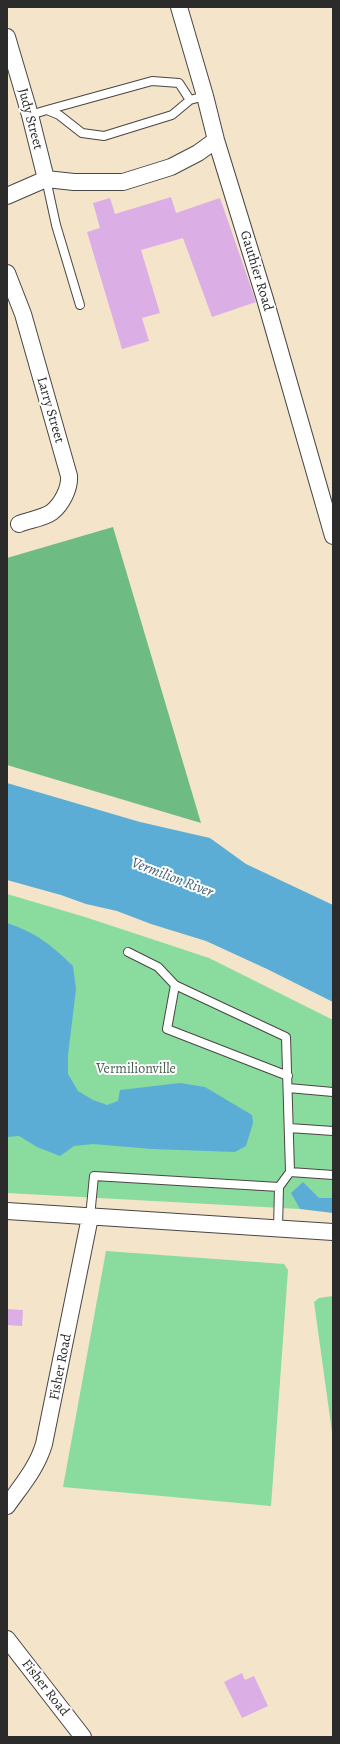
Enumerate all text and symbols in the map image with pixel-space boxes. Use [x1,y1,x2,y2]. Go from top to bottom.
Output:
street label: Judy Street [14,87,46,151]
street label: Gauthier Road [236,229,276,313]
street label: Larry Street [33,375,67,445]
water label: Vermilion River [129,854,215,902]
park label: Vermilionville [96,1062,176,1078]
street label: Fisher Road [46,1332,76,1402]
street label: Fisher Road [18,1656,72,1720]

